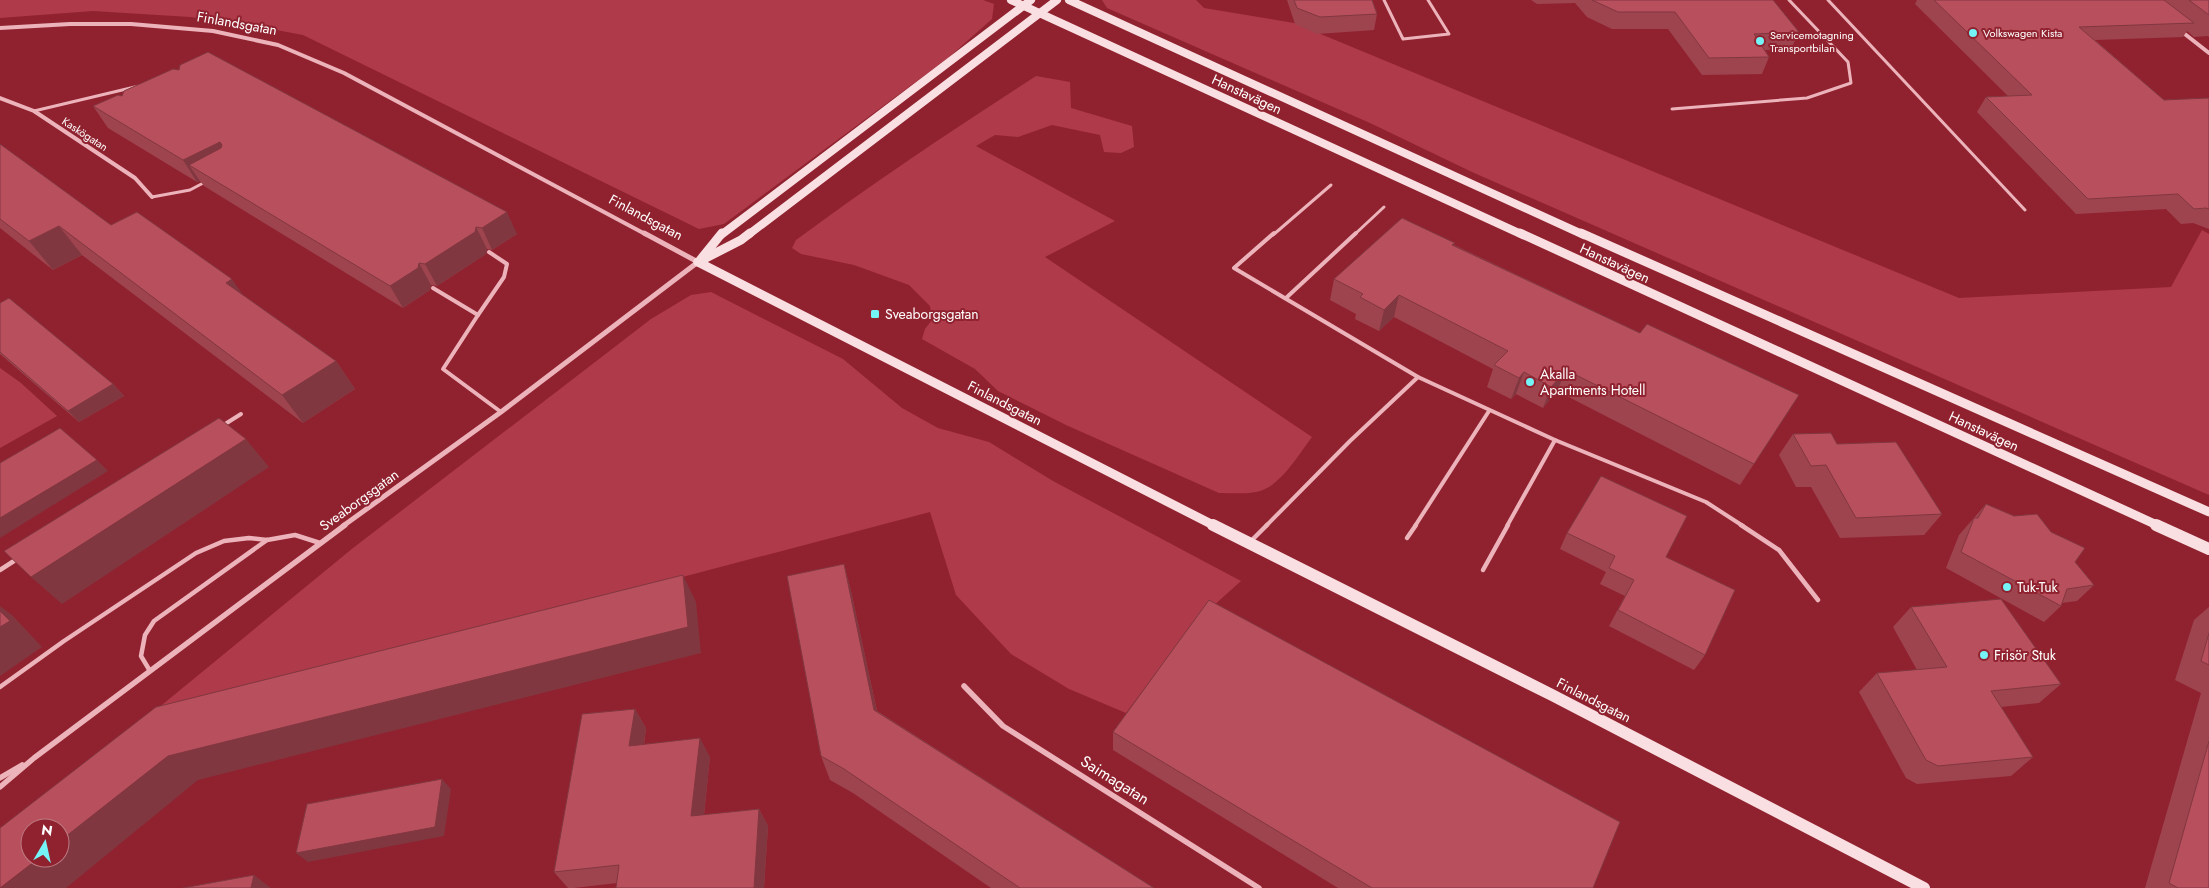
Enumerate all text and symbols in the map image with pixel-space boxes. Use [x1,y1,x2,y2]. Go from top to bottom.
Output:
street label: Finlandsgatan [195,6,279,40]
place label: Volkswagen Kista [1983,25,2062,41]
place label: Servicemotagning Transportbilan [1770,27,1854,56]
marker: Volkswagen Kista [1967,27,1979,39]
marker: Servicemotagning Transportbilan [1754,35,1766,47]
street label: Hanstavägen [1209,69,1285,119]
street label: Kaskögatan [59,113,111,155]
street label: Finlandsgatan [606,189,686,245]
street label: Hanstavägen [1577,238,1653,288]
place label: Sveaborgsgatan [885,304,979,324]
marker: Sveaborgsgatan [869,308,881,320]
place label: Akalla Apartments Hotell [1540,364,1645,400]
street label: Finlandsgatan [964,376,1046,430]
marker: Akalla Apartments Hotell [1524,376,1536,388]
street label: Hanstavägen [1946,406,2022,456]
street label: Sveaborgsgatan [315,464,403,536]
place label: Tuk-Tuk [2017,577,2059,597]
marker: Tuk-Tuk [2001,581,2013,593]
place label: Frisör Stuk [1994,645,2057,665]
marker: Frisör Stuk [1978,649,1990,661]
street label: Finlandsgatan [1553,673,1635,727]
street label: Saimagatan [1076,750,1154,810]
north arrow [20,818,70,868]
text: N [40,819,54,841]

